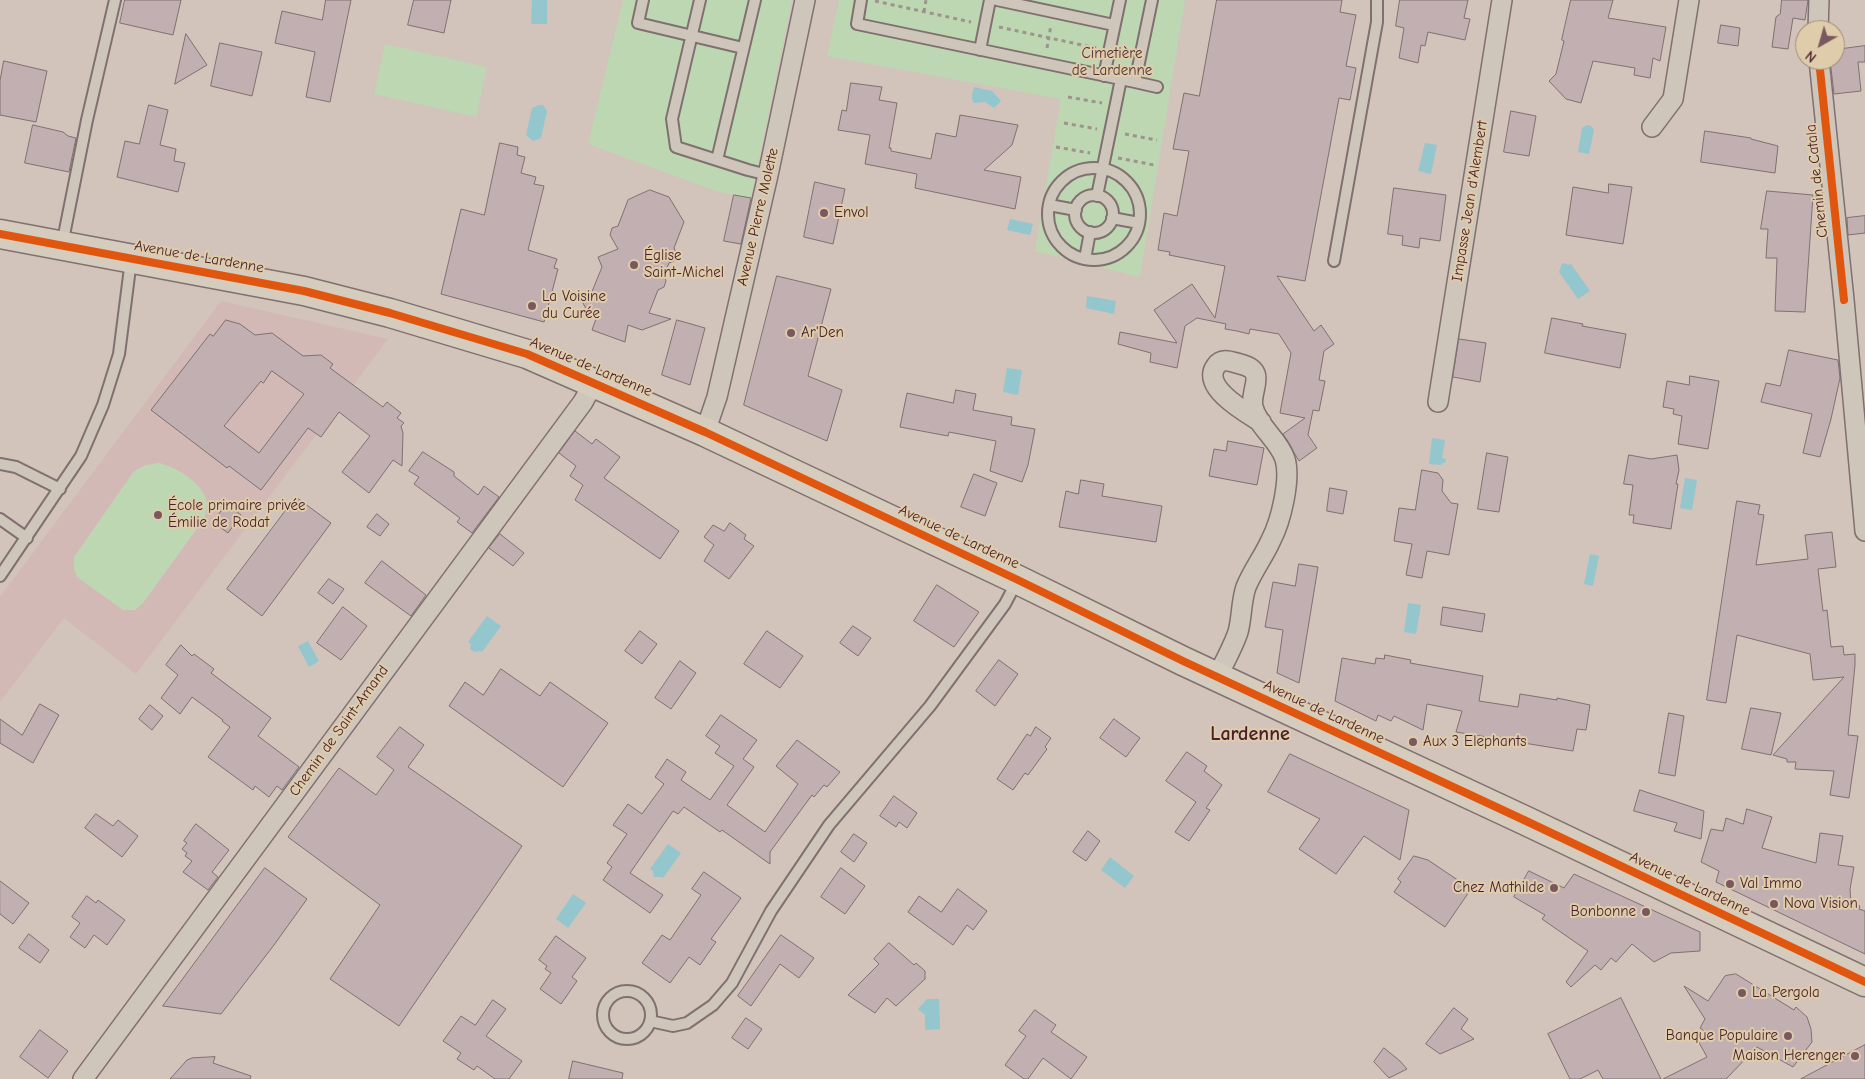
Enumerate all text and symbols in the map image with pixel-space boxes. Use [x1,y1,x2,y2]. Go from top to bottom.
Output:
north arrow [1795,20,1845,70]
park label: Cimetière de Lardenne [1072,45,1152,80]
text: N [1802,47,1820,66]
street label: Impasse Jean d'Alembert [1448,119,1492,283]
street label: Chemin de Catala [1802,123,1832,239]
street label: Avenue Pierre Molette [733,146,783,288]
place label: Envol [834,204,869,222]
marker: Envol [818,207,830,219]
street label: Avenue de Lardenne [133,237,265,277]
place label: Église Saint-Michel [644,247,724,282]
marker: Église Saint-Michel [628,259,640,271]
place label: La Voisine du Curée [542,288,606,323]
marker: La Voisine du Curée [526,300,538,312]
place label: Ar'Den [801,324,844,342]
marker: Ar'Den [785,327,797,339]
street label: Avenue de Lardenne [527,333,655,401]
place label: École primaire privée Émilie de Rodat [168,497,305,532]
street label: Avenue de Lardenne [896,501,1022,573]
marker: École primaire privée Émilie de Rodat [152,509,164,521]
street label: Chemin de Saint-Amand [285,662,393,800]
street label: Avenue de Lardenne [1261,676,1387,748]
district label: Lardenne [1210,722,1290,746]
place label: Aux 3 Elephants [1423,733,1526,751]
marker: Aux 3 Elephants [1407,736,1419,748]
street label: Avenue de Lardenne [1627,848,1753,920]
place label: Val Immo [1740,875,1802,893]
marker: Val Immo [1724,878,1736,890]
place label: Chez Mathilde [1453,879,1544,897]
marker: Chez Mathilde [1548,882,1560,894]
place label: Nova Vision [1784,895,1858,913]
marker: Nova Vision [1768,898,1780,910]
place label: Bonbonne [1570,903,1636,921]
marker: Bonbonne [1640,906,1652,918]
place label: La Pergola [1752,984,1820,1002]
marker: La Pergola [1736,987,1748,999]
place label: Banque Populaire [1666,1027,1778,1045]
marker: Banque Populaire [1782,1030,1794,1042]
place label: Maison Herenger [1733,1047,1845,1065]
marker: Maison Herenger [1849,1050,1861,1062]

